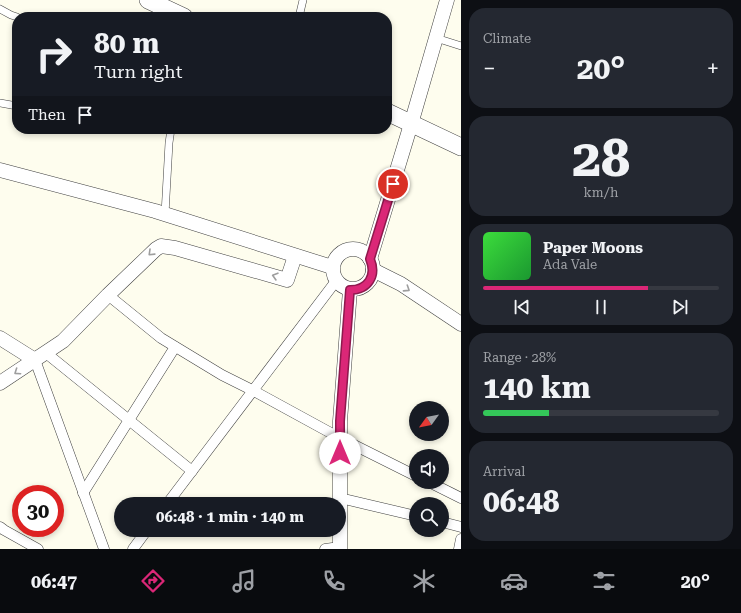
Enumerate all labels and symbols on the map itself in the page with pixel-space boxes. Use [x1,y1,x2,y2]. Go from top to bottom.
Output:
pin [376,167,410,201]
one-way arrow [148,248,156,256]
one-way arrow [271,272,278,281]
one-way arrow [403,284,410,291]
one-way arrow [14,367,21,375]
north arrow [409,401,449,441]
position arrow [319,432,361,474]
speed limit sign: 30 [12,485,64,537]

